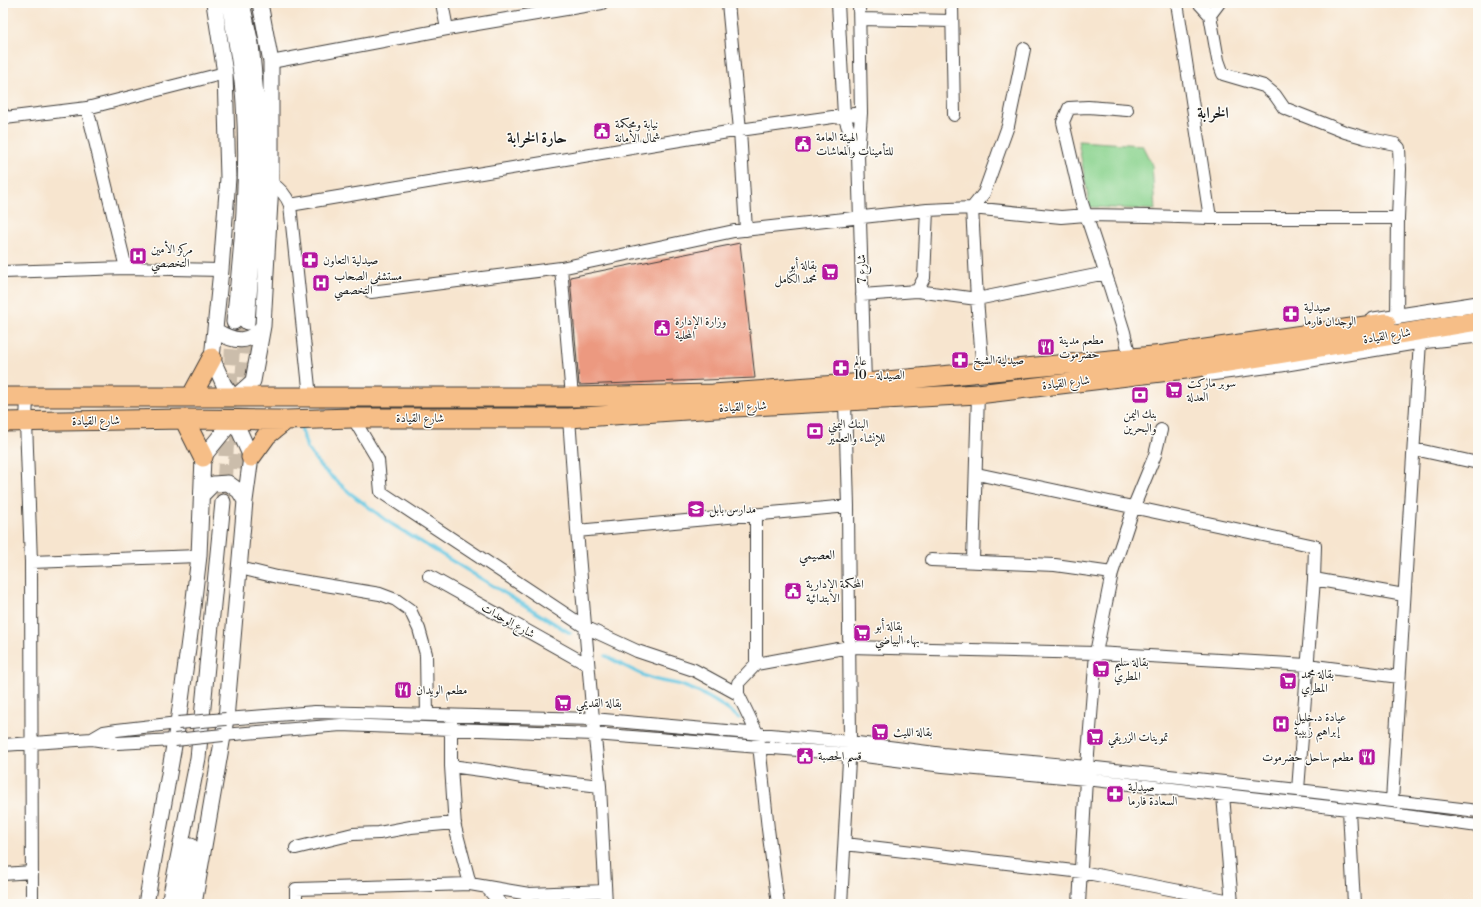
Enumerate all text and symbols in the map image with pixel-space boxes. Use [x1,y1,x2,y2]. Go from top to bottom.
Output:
district label: الخرابة [1197,103,1229,123]
place label: نيابة ومحكمة شمال الأمانة [615,117,660,146]
public building icon: نيابة ومحكمة شمال الأمانة [592,121,612,141]
district label: حارة الخرابة [507,128,567,148]
place label: الهيئة العامة للتأمينات والمعاشات [816,130,893,159]
public building icon: الهيئة العامة للتأمينات والمعاشات [793,134,813,154]
place label: مركز الأمين التخصصي [151,240,193,274]
hospital icon: مركز الأمين التخصصي [128,246,148,266]
pharmacy icon: صيدلية التعاون [300,250,320,270]
place label: صيدلية التعاون [323,253,378,268]
street label: شارع 7 [854,254,873,284]
place label: بقالة أبو محمد الكامل [774,257,817,288]
supermarket icon: بقالة أبو محمد الكامل [820,262,840,282]
place label: مستشفى الصحاب التخصصي [334,269,402,301]
hospital icon: مستشفى الصحاب التخصصي [311,273,331,293]
place label: صيدلية الوجدان فارما [1304,300,1357,329]
pharmacy icon: صيدلية الوجدان فارما [1281,304,1301,324]
place label: وزارة الإدارة المحلية [675,314,727,343]
public building icon: وزارة الإدارة المحلية [652,318,672,338]
street label: شارع القيادة [1362,325,1413,350]
place label: مطعم مدينة حضرموت [1059,333,1104,362]
restaurant icon: مطعم مدينة حضرموت [1036,337,1056,357]
pharmacy icon: صيدلية الشيخ [950,350,970,370]
place label: صيدلية الشيخ [973,353,1024,371]
place label: عالم الصيدلة - 10 [854,354,905,383]
pharmacy icon: عالم الصيدلة - 10 [831,358,851,378]
street label: شارع القيادة [1041,373,1091,396]
place label: سوبر ماركت العدلة [1186,376,1236,405]
supermarket icon: سوبر ماركت العدلة [1164,380,1184,400]
bank icon: بنك اليمن والبحرين [1130,385,1150,405]
street label: شارع القيادة [719,398,768,419]
place label: بنك اليمن والبحرين [1123,407,1157,436]
street label: شارع القيادة [396,411,444,429]
street label: شارع القيادة [72,413,120,432]
place label: البنك اليمني للإنشاء والتعمير [826,417,885,447]
bank icon: البنك اليمني للإنشاء والتعمير [805,421,825,441]
school or university icon: مدارس بابل [686,499,706,519]
place label: مدارس بابل [709,502,756,518]
district label: العصيمي [799,547,835,567]
place label: المحكمة الإدارية الابتدائية [806,577,864,606]
public building icon: المحكمة الإدارية الابتدائية [783,581,803,601]
street label: شارع الوحدات [477,600,538,645]
place label: بقالة أبو بهاء البياضي [874,618,920,651]
supermarket icon: بقالة أبو بهاء البياضي [852,623,872,643]
place label: بقالة سليم المطري [1114,655,1148,686]
supermarket icon: بقالة سليم المطري [1091,659,1111,679]
place label: بقالة محمد المطري [1301,667,1334,698]
supermarket icon: بقالة محمد المطري [1278,671,1298,691]
restaurant icon: مطعم الويدان [393,680,413,700]
place label: مطعم الويدان [416,683,468,701]
supermarket icon: بقالة القديمي [553,693,573,713]
place label: بقالة القديمي [576,696,622,715]
place label: عيادة د.خليل إبراهيم زبيبة [1294,710,1346,743]
hospital icon: عيادة د.خليل إبراهيم زبيبة [1271,714,1291,734]
supermarket icon: بقالة الليث [870,722,890,742]
place label: بقالة الليث [893,725,932,740]
supermarket icon: تموينات الزريقي [1085,727,1105,747]
place label: تموينات الزريقي [1108,730,1168,749]
public building icon: قسم الحصبة [795,746,815,766]
restaurant icon: مطعم ساحل حضرموت [1357,747,1377,767]
place label: قسم الحصبة [818,749,862,768]
place label: مطعم ساحل حضرموت [1262,750,1354,768]
place label: صيدلية السعادة فارما [1128,780,1178,809]
pharmacy icon: صيدلية السعادة فارما [1105,784,1125,804]

